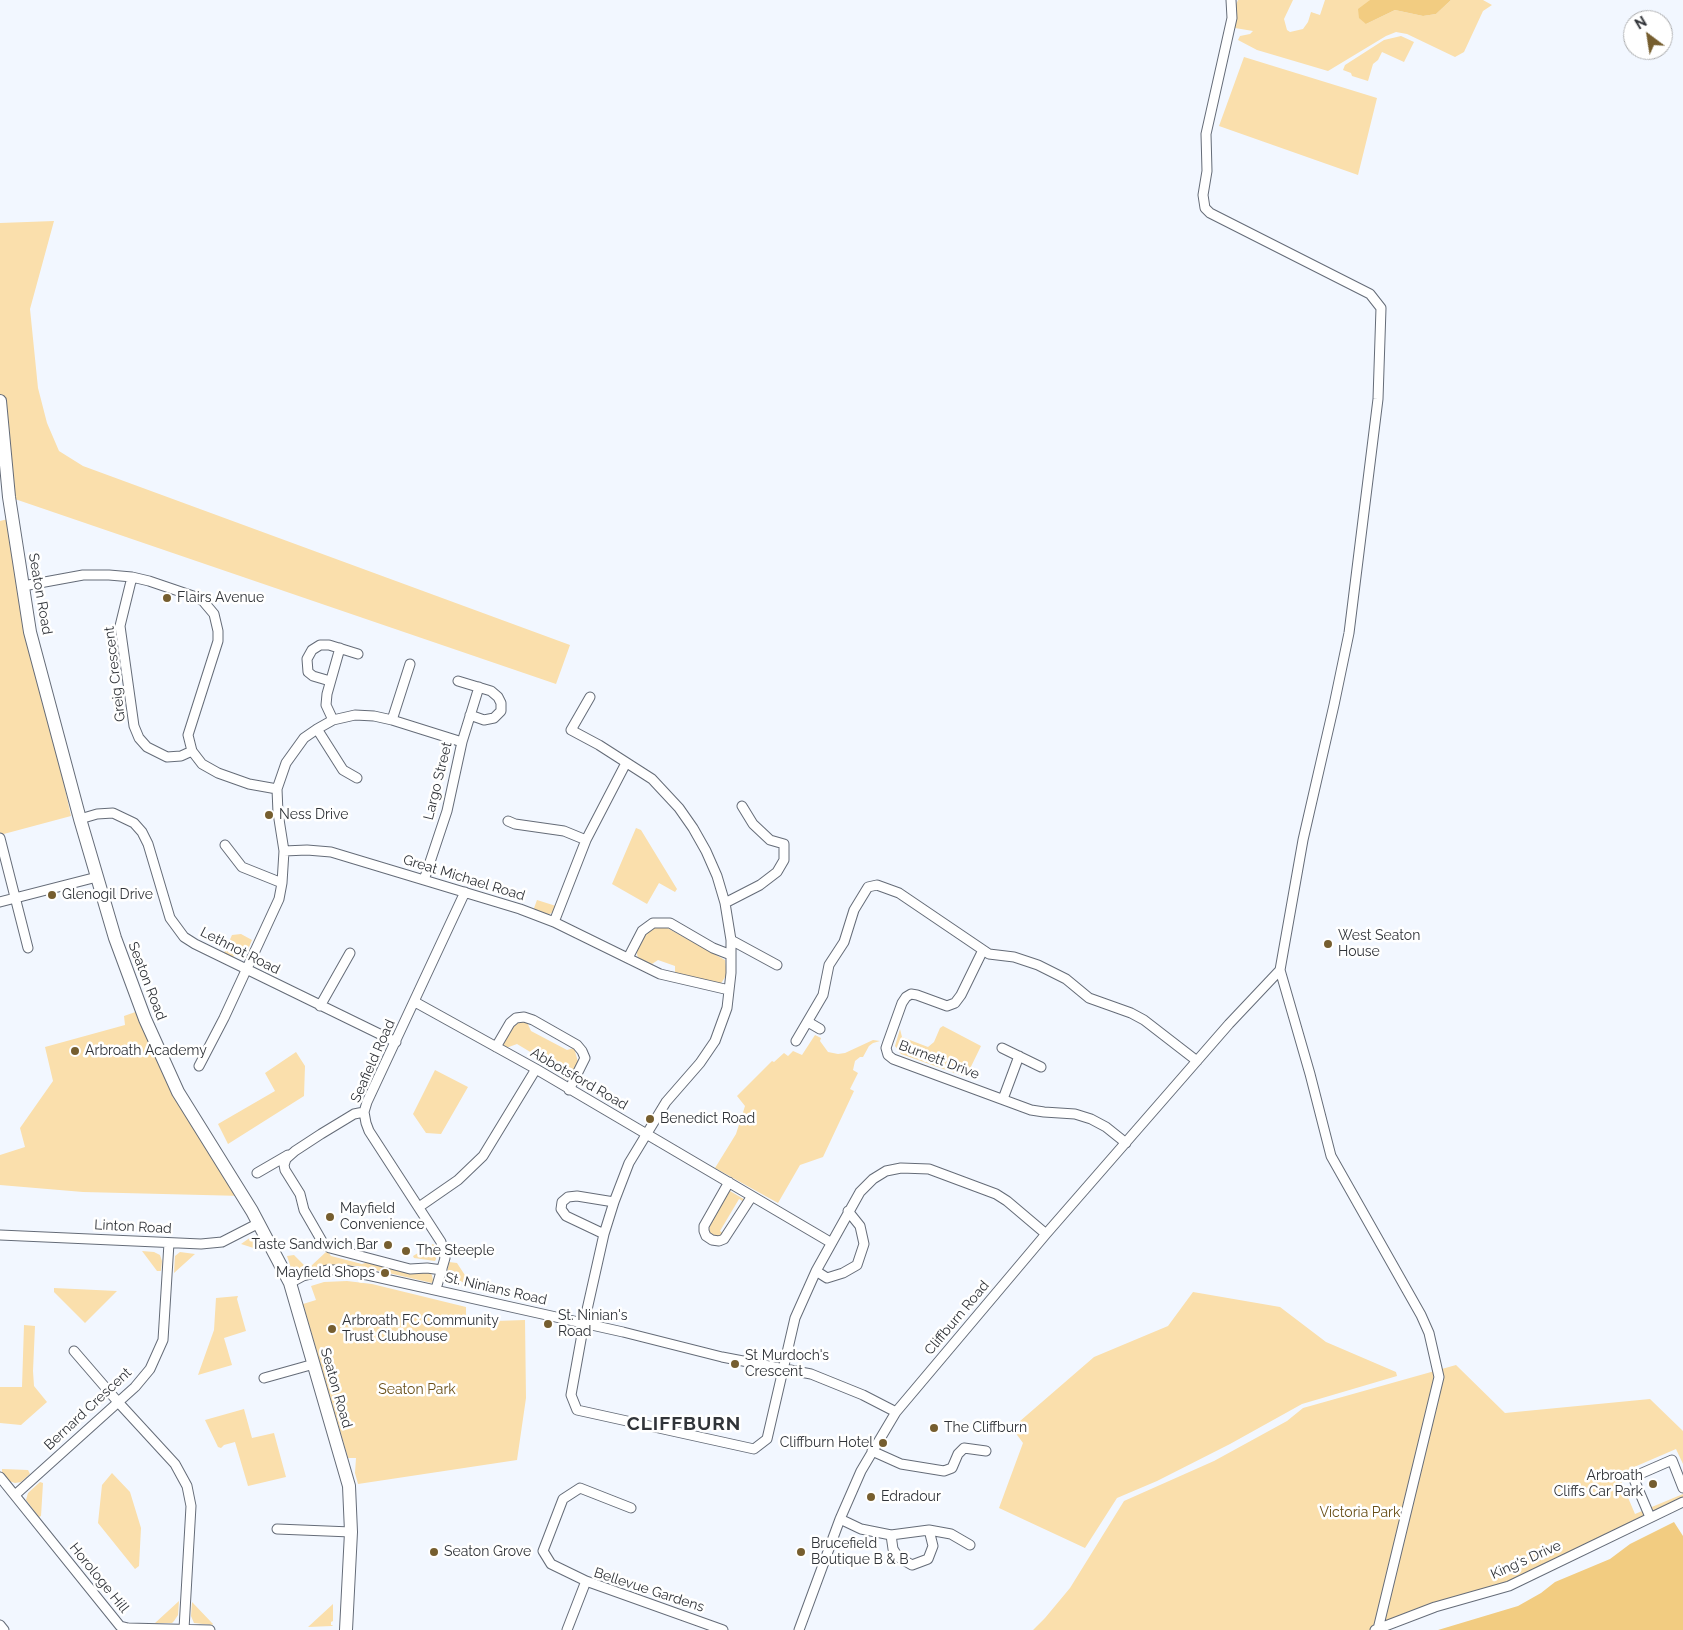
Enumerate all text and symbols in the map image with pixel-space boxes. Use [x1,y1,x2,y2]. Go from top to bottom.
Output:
north arrow [1623,10,1673,60]
text: N [1632,13,1649,33]
street label: Seaton Road [25,552,55,636]
place label: Flairs Avenue [177,590,264,606]
marker: Flairs Avenue [161,592,173,604]
street label: Greig Crescent [101,625,129,723]
street label: Largo Street [420,740,456,822]
place label: Ness Drive [279,807,348,823]
marker: Ness Drive [263,809,275,821]
street label: Great Michael Road [401,851,527,905]
place label: Glenogil Drive [62,887,153,903]
marker: Glenogil Drive [46,889,58,901]
street label: Lethnot Road [197,924,283,978]
place label: West Seaton House [1338,928,1420,960]
marker: West Seaton House [1322,938,1334,950]
street label: Seaton Road [124,939,170,1023]
street label: Seafield Road [347,1017,399,1105]
street label: Burnett Drive [896,1037,982,1083]
place label: Arbroath Academy [85,1043,207,1059]
street label: Abbotsford Road [527,1044,631,1114]
marker: Arbroath Academy [69,1045,81,1057]
place label: Benedict Road [660,1111,755,1127]
marker: Benedict Road [644,1113,656,1125]
place label: Mayfield Convenience [340,1201,425,1234]
marker: Mayfield Convenience [324,1211,336,1223]
street label: Linton Road [94,1217,172,1237]
place label: Taste Sandwich Bar [251,1237,378,1253]
marker: Taste Sandwich Bar [382,1239,394,1251]
place label: The Steeple [416,1243,495,1259]
marker: The Steeple [400,1245,412,1257]
place label: Mayfield Shops [276,1265,375,1281]
marker: Mayfield Shops [379,1267,391,1279]
street label: St. Ninians Road [443,1269,549,1309]
street label: Cliffburn Road [921,1277,993,1359]
place label: St. Ninian's Road [558,1308,627,1340]
place label: Arbroath FC Community Trust Clubhouse [342,1313,499,1345]
marker: St. Ninian's Road [542,1318,554,1330]
marker: Arbroath FC Community Trust Clubhouse [326,1323,338,1335]
street label: Seaton Road [317,1346,355,1430]
place label: St Murdoch's Crescent [745,1348,829,1380]
marker: St Murdoch's Crescent [729,1358,741,1370]
street label: Bernard Crescent [41,1364,135,1454]
park label: Seaton Park [378,1382,456,1398]
district label: CLIFFBURN [626,1413,742,1435]
place label: The Cliffburn [944,1420,1027,1436]
marker: The Cliffburn [928,1422,940,1434]
place label: Cliffburn Hotel [780,1435,873,1451]
marker: Cliffburn Hotel [877,1437,889,1449]
place label: Arbroath Cliffs Car Park [1554,1468,1643,1500]
marker: Arbroath Cliffs Car Park [1647,1478,1659,1490]
place label: Edradour [881,1489,941,1505]
marker: Edradour [865,1491,877,1503]
park label: Victoria Park [1320,1505,1400,1521]
place label: Brucefield Boutique B & B [811,1536,909,1568]
street label: King's Drive [1488,1537,1564,1583]
street label: Horologe Hill [66,1540,132,1616]
place label: Seaton Grove [444,1544,531,1560]
marker: Seaton Grove [428,1546,440,1558]
marker: Brucefield Boutique B & B [795,1546,807,1558]
street label: Bellevue Gardens [592,1564,706,1616]

